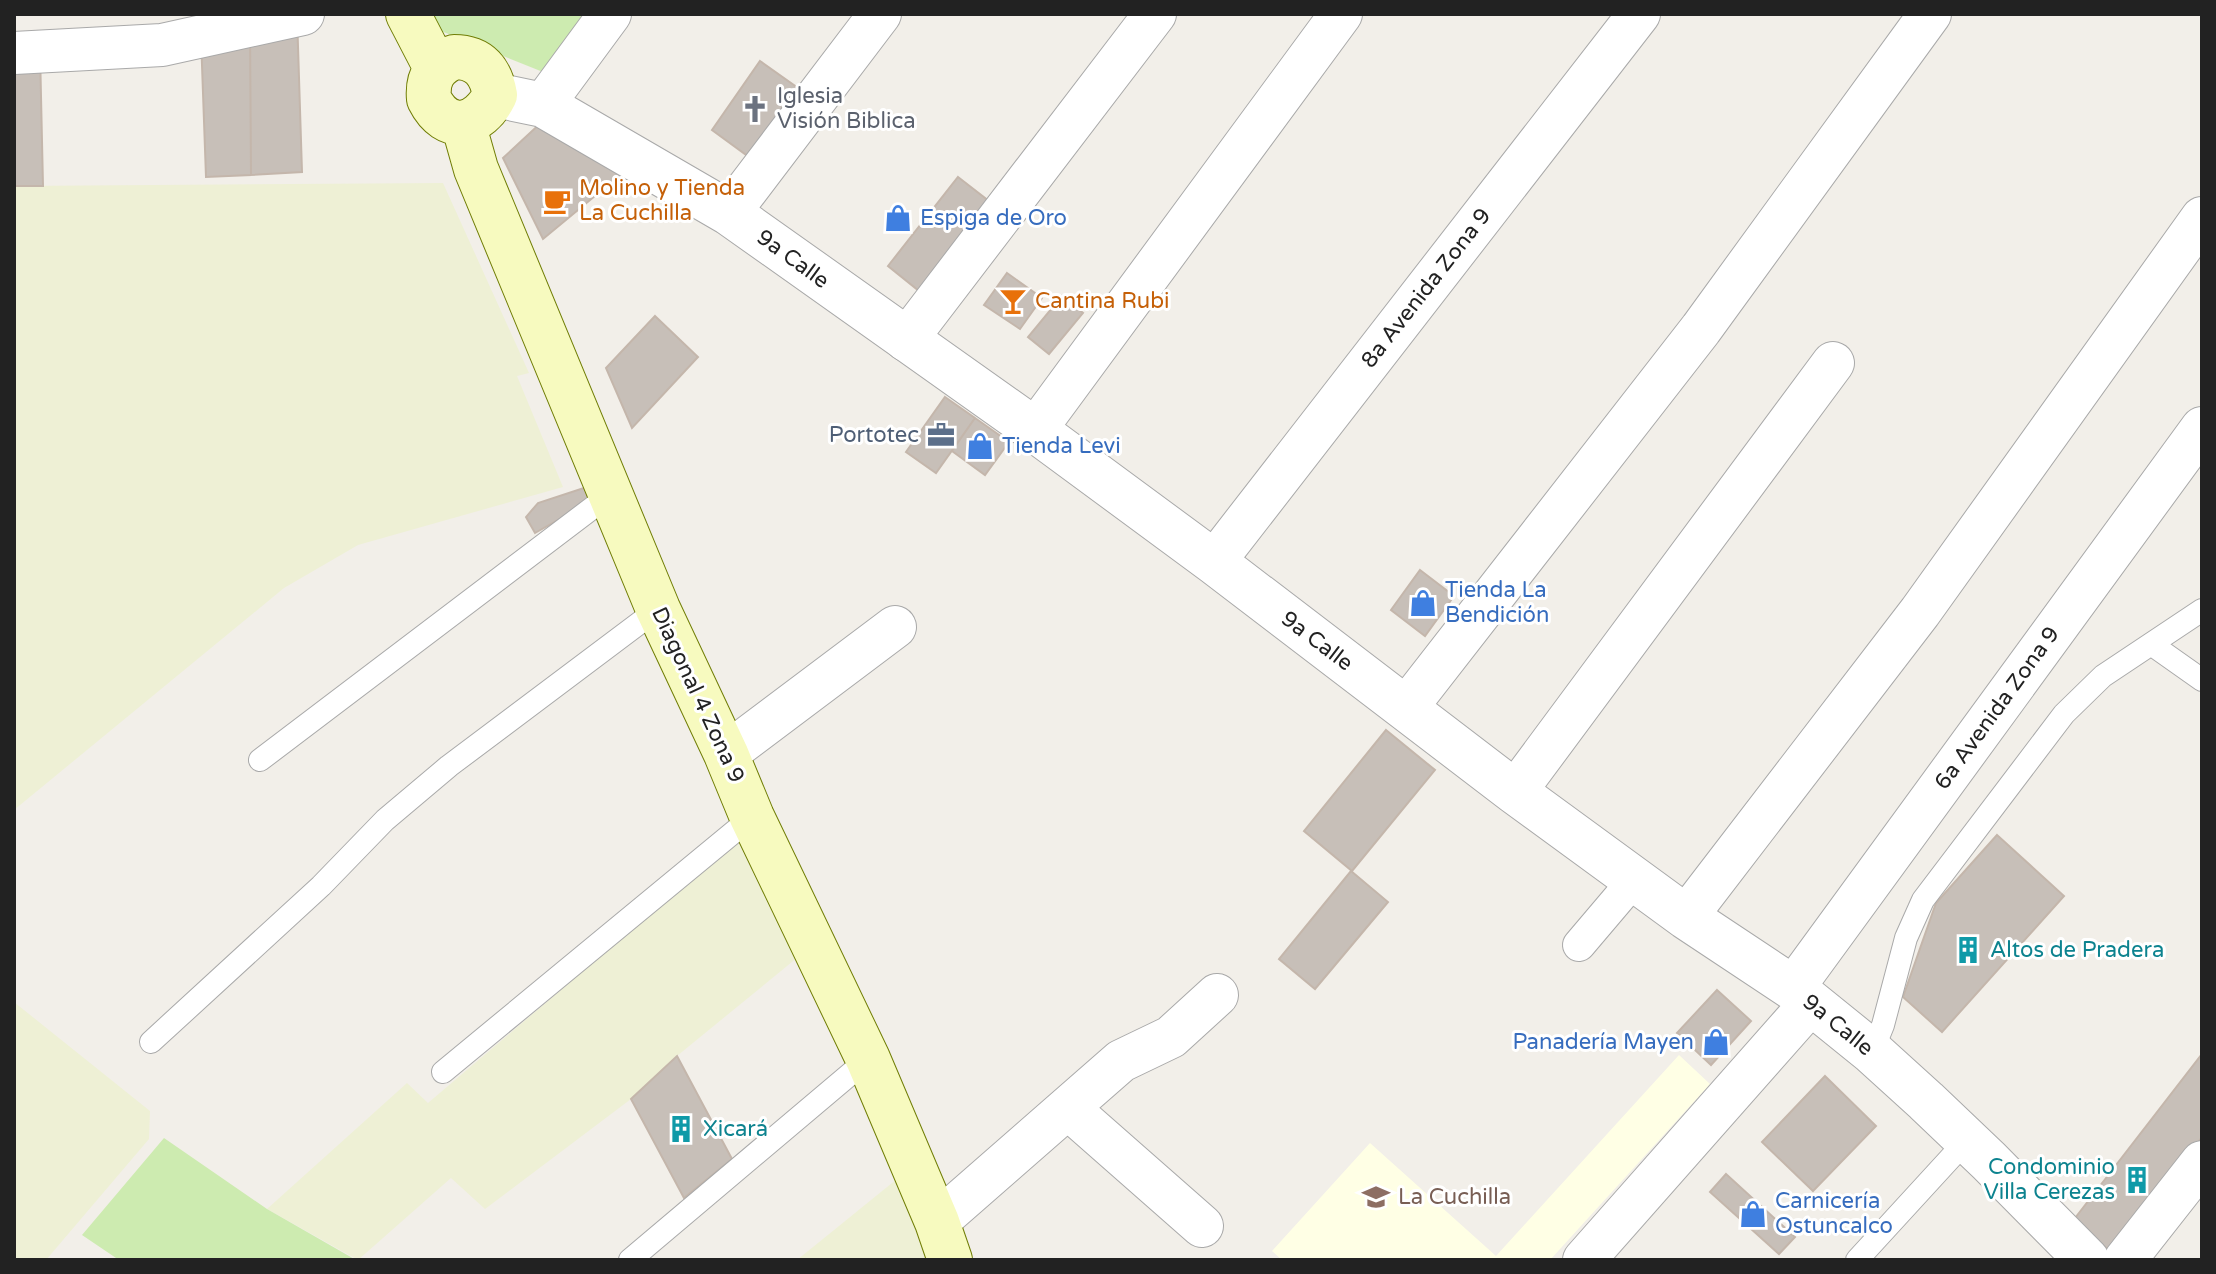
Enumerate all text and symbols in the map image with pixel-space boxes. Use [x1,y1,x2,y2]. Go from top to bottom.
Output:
place label: Iglesia Visión Biblica [777,83,916,134]
church icon: Iglesia Visión Biblica [740,94,770,124]
place label: Molino y Tienda La Cuchilla [579,175,745,226]
cafe icon: Molino y Tienda La Cuchilla [542,186,572,216]
shop icon: Espiga de Oro [883,203,913,233]
street label: 8a Avenida Zona 9 [1356,203,1496,373]
place label: Espiga de Oro [920,205,1067,231]
street label: 9a Calle [752,224,834,294]
bar icon: Cantina Rubi [998,286,1028,316]
place label: Cantina Rubi [1035,288,1170,314]
office icon: Portotec [926,420,956,450]
place label: Portotec [829,422,919,448]
shop icon: Tienda Levi [965,431,995,461]
place label: Tienda Levi [1002,433,1121,459]
place label: Tienda La Bendición [1445,577,1549,628]
shop icon: Tienda La Bendición [1408,588,1438,618]
street label: Diagonal 4 Zona 9 [646,603,750,787]
street label: 9a Calle [1276,606,1358,676]
street label: 6a Avenida Zona 9 [1929,621,2065,795]
building icon: Altos de Pradera [1953,935,1983,965]
place label: Altos de Pradera [1990,937,2164,963]
street label: 9a Calle [1798,989,1878,1061]
shop icon: Panadería Mayen [1701,1027,1731,1057]
place label: Panadería Mayen [1512,1029,1694,1055]
building icon: Xicará [666,1114,696,1144]
place label: Xicará [703,1116,768,1142]
place label: Condominio Villa Cerezas [1984,1154,2115,1205]
building icon: Condominio Villa Cerezas [2122,1165,2152,1195]
school or university icon: La Cuchilla [1361,1182,1391,1212]
place label: La Cuchilla [1398,1184,1511,1210]
place label: Carnicería Ostuncalco [1775,1188,1893,1239]
shop icon: Carnicería Ostuncalco [1738,1199,1768,1229]

